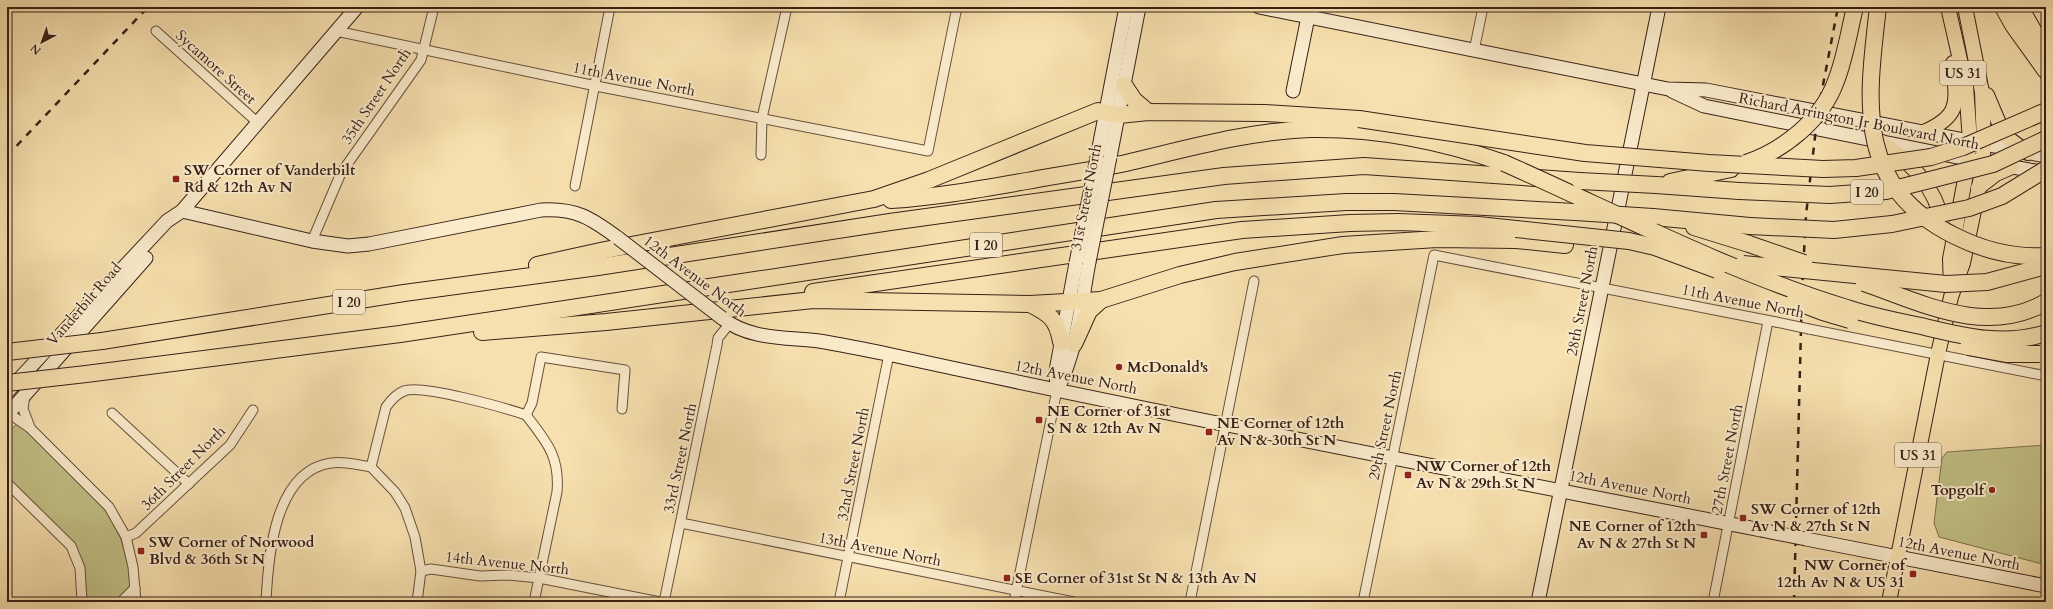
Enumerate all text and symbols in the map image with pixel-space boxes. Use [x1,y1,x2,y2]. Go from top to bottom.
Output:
north arrow [22,22,62,62]
street label: Sycamore Street [171,25,261,109]
text: N [27,40,44,58]
street label: 35th Street North [336,43,416,148]
street label: 11th Avenue North [571,57,698,101]
road number: US 31 [1940,61,1986,85]
street label: Richard Arrington Jr Boulevard North [1737,88,1982,154]
street label: 31st Street North [1066,141,1106,252]
place label: SW Corner of Vanderbilt Rd & 12th Av N [184,160,356,197]
marker: SW Corner of Vanderbilt Rd & 12th Av N [171,174,181,184]
road number: I 20 [1851,180,1883,204]
street label: 12th Avenue North [639,231,751,322]
road number: I 20 [970,233,1002,257]
street label: 28th Street North [1562,243,1603,358]
street label: Vanderbilt Road [42,258,126,350]
street label: 11th Avenue North [1680,279,1807,323]
road number: I 20 [333,290,365,314]
street label: 12th Avenue North [1013,355,1140,399]
place label: McDonald's [1127,357,1208,377]
marker: McDonald's [1114,362,1124,372]
street label: 29th Street North [1364,367,1407,482]
street label: 33rd Street North [659,400,702,515]
place label: NE Corner of 31st S N & 12th Av N [1047,401,1171,438]
street label: 27th Street North [1707,401,1748,516]
street label: 32nd Street North [832,405,874,523]
place label: NE Corner of 12th Av N & 30th St N [1217,413,1345,450]
marker: NE Corner of 31st S N & 12th Av N [1034,415,1044,425]
street label: 36th Street North [136,421,230,515]
marker: NE Corner of 12th Av N & 30th St N [1204,427,1214,437]
road number: US 31 [1895,443,1941,467]
place label: NW Corner of 12th Av N & 29th St N [1416,456,1552,493]
street label: 12th Avenue North [1567,465,1694,509]
marker: NW Corner of 12th Av N & 29th St N [1403,470,1413,480]
place label: Topgolf [1931,480,1987,500]
marker: Topgolf [1987,485,1997,495]
place label: SW Corner of 12th Av N & 27th St N [1751,499,1882,536]
marker: SW Corner of 12th Av N & 27th St N [1738,513,1748,523]
place label: NE Corner of 12th Av N & 27th St N [1569,516,1697,553]
street label: 13th Avenue North [817,527,944,571]
marker: NE Corner of 12th Av N & 27th St N [1699,530,1709,540]
street label: 12th Avenue North [1896,531,2023,575]
place label: SW Corner of Norwood Blvd & 36th St N [149,532,315,569]
marker: SW Corner of Norwood Blvd & 36th St N [136,546,146,556]
street label: 14th Avenue North [444,547,571,580]
place label: NW Corner of 12th Av N & US 31 [1776,555,1908,592]
place label: SE Corner of 31st St N & 13th Av N [1015,568,1257,588]
marker: NW Corner of 12th Av N & US 31 [1908,569,1918,579]
marker: SE Corner of 31st St N & 13th Av N [1002,573,1012,583]

